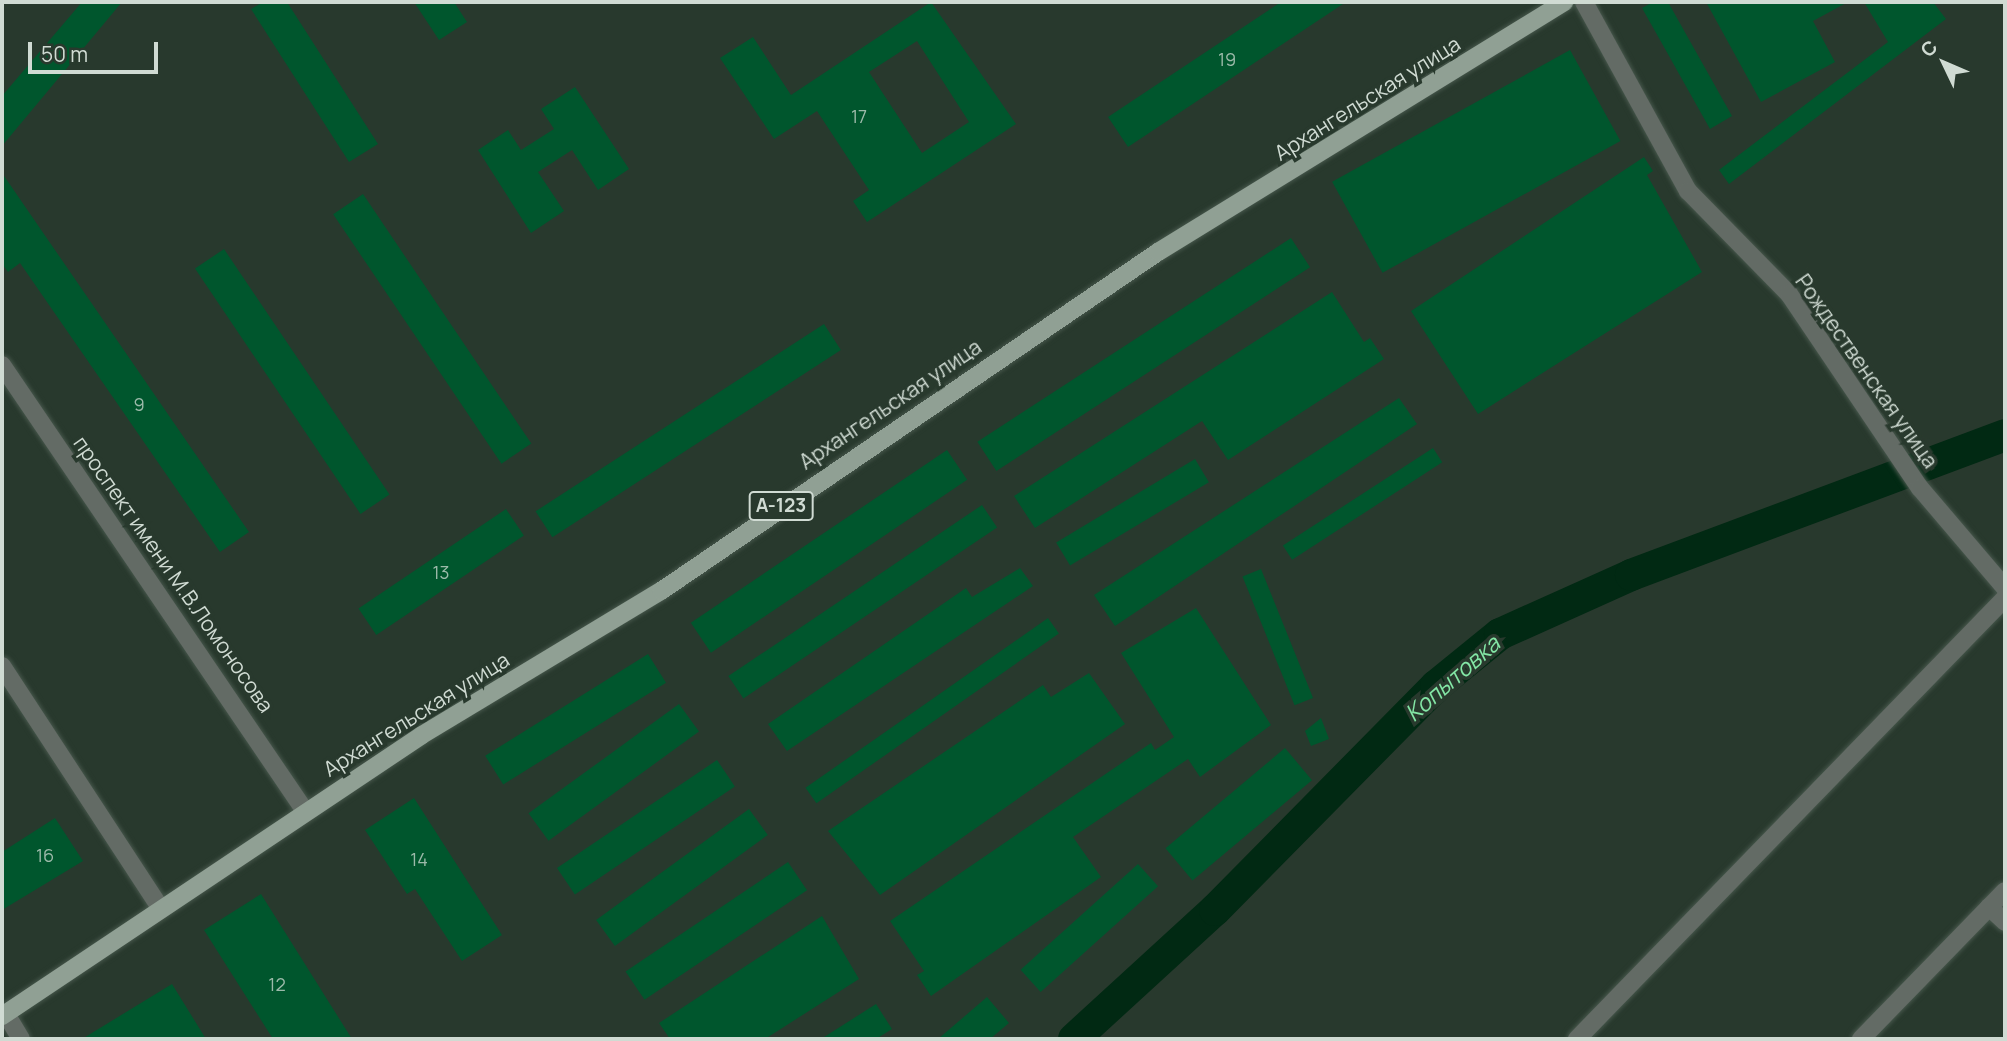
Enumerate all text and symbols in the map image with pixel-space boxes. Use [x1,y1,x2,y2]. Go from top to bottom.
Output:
scale bar [32,28,161,72]
north arrow [1909,28,1979,98]
street label: Архангельская улица [1269,31,1465,165]
text: С [1915,34,1943,63]
text: 50 m [41,40,88,68]
house number: 19 [1218,48,1236,70]
house number: 17 [851,105,867,127]
street label: Рождественская улица [1791,269,1943,473]
street label: Архангельская улица [794,334,986,474]
house number: 9 [133,393,145,415]
street label: проспект имени М.В.Ломоносова [69,431,279,717]
road number: А-123 [748,491,814,522]
house number: 13 [433,561,449,583]
water label: Копытовка [1399,629,1505,727]
street label: Архангельская улица [318,647,514,781]
house number: 16 [36,844,54,866]
house number: 14 [410,848,428,870]
house number: 12 [268,973,286,995]

